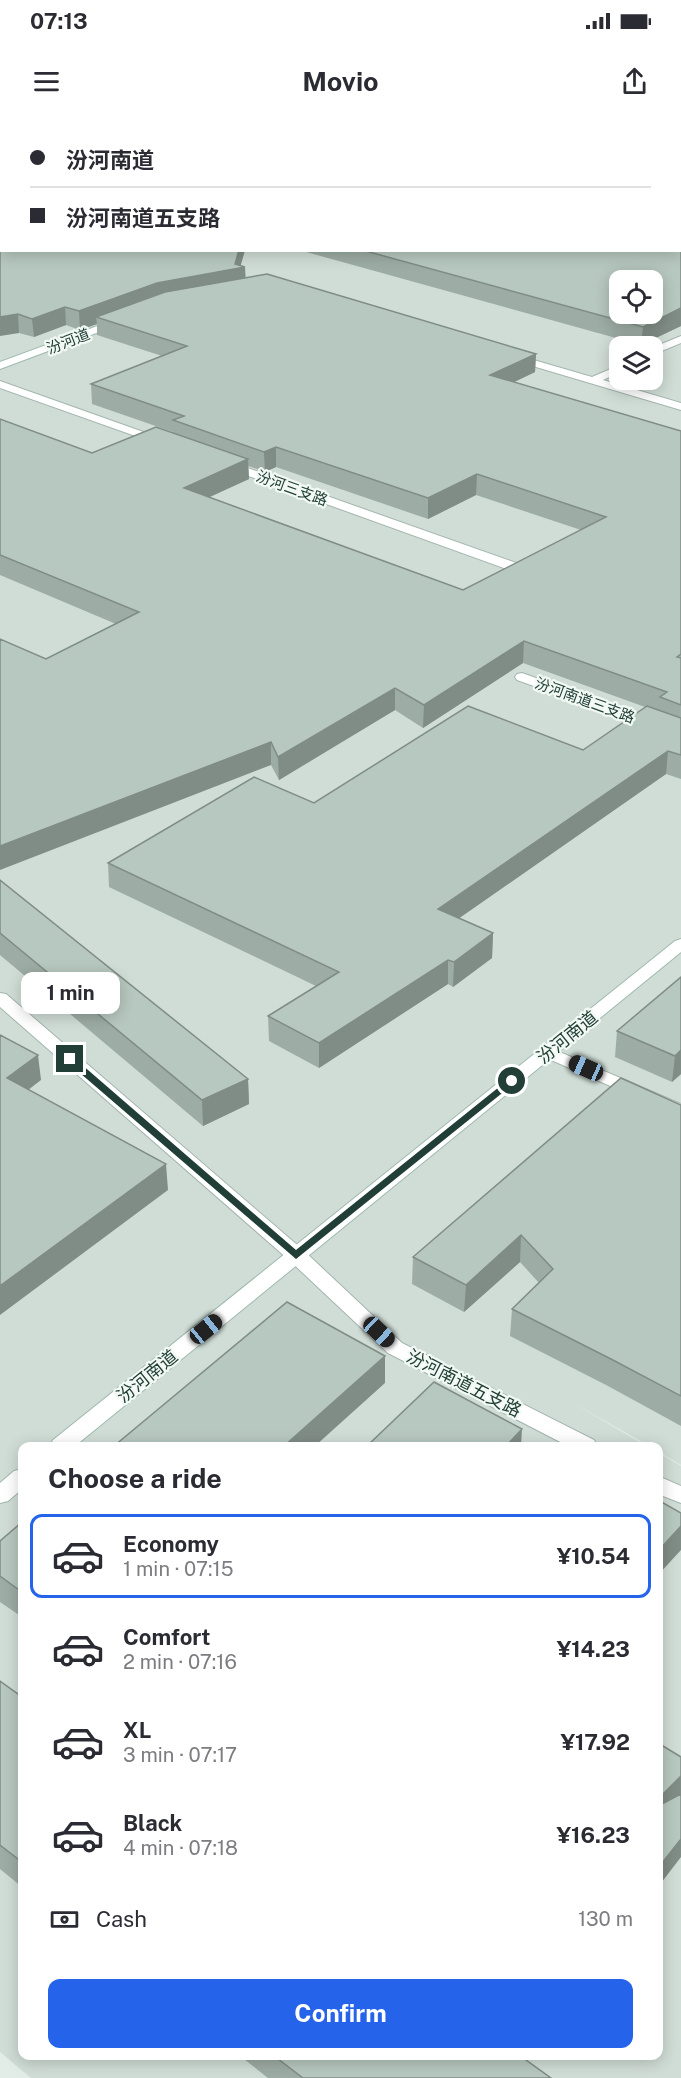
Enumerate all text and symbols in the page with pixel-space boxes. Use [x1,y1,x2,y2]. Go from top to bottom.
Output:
text: 07:13 [30,8,88,34]
icon: menu [30,65,63,98]
text: Movio [302,65,379,97]
icon: share [618,65,651,98]
text: 汾河南道 [66,147,154,173]
text: 汾河南道五支路 [66,205,220,231]
map controls [609,270,663,390]
button: locate [609,270,663,324]
street label: 汾河道 [44,325,92,357]
button: layers [609,336,663,390]
street label: 汾河三支路 [254,467,330,509]
street label: 汾河南道三支路 [533,674,637,726]
callout: 1 min [20,972,119,1014]
text: 1 min [46,981,95,1005]
street label: 汾河南道 [532,1006,602,1068]
route end [56,1045,83,1072]
car [566,1052,606,1084]
route start [498,1067,525,1094]
car [186,1311,226,1347]
car [360,1313,398,1351]
street label: 汾河南道 [112,1345,182,1407]
street label: 汾河南道五支路 [403,1345,525,1421]
text: Choose a ride [48,1462,222,1494]
icon: car [51,1529,105,1583]
text: Economy [123,1531,219,1557]
text: ¥10.54 [557,1543,630,1569]
text: 1 min · 07:15 [123,1557,233,1581]
icon: car [51,1622,105,1676]
text: Comfort [123,1624,210,1650]
text: ¥14.23 [557,1636,630,1662]
text: 2 min · 07:16 [123,1650,237,1674]
icon: car [51,1715,105,1769]
text: XL [123,1717,151,1743]
text: ¥17.92 [560,1729,630,1755]
text: 3 min · 07:17 [123,1743,237,1767]
icon: car [51,1808,105,1862]
text: Black [123,1810,182,1836]
text: ¥16.23 [557,1822,630,1848]
text: 4 min · 07:18 [123,1836,238,1860]
icon: cash [48,1903,81,1936]
text: Cash [96,1906,147,1932]
text: 130 m [578,1907,633,1931]
button: Confirm [48,1979,633,2048]

